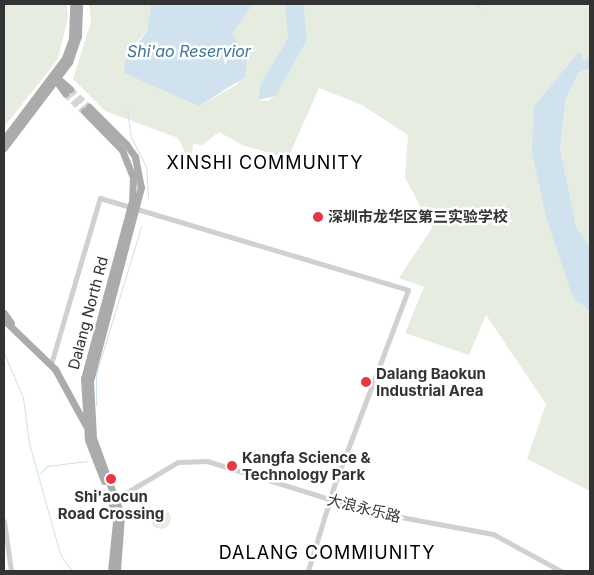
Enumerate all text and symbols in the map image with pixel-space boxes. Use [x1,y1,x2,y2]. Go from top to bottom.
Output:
water label: Shi'ao Reservior [127,41,251,61]
district label: XINSHI COMMUNITY [165,152,365,174]
place label: 深圳市龙华区第三实验学校 [328,208,508,226]
marker: 深圳市龙华区第三实验学校 [312,211,324,223]
street label: Dalang North Rd [64,254,112,372]
place label: Dalang Baokun Industrial Area [376,364,486,399]
marker: Dalang Baokun Industrial Area [360,376,372,388]
place label: Kangfa Science & Technology Park [242,448,371,483]
marker: Kangfa Science & Technology Park [226,460,238,472]
marker: Shi'aocun Road Crossing [105,473,117,485]
place label: Shi'aocun Road Crossing [58,487,164,522]
street label: 大浪永乐路 [325,490,403,526]
district label: DALANG COMMIUNITY [217,542,437,564]

